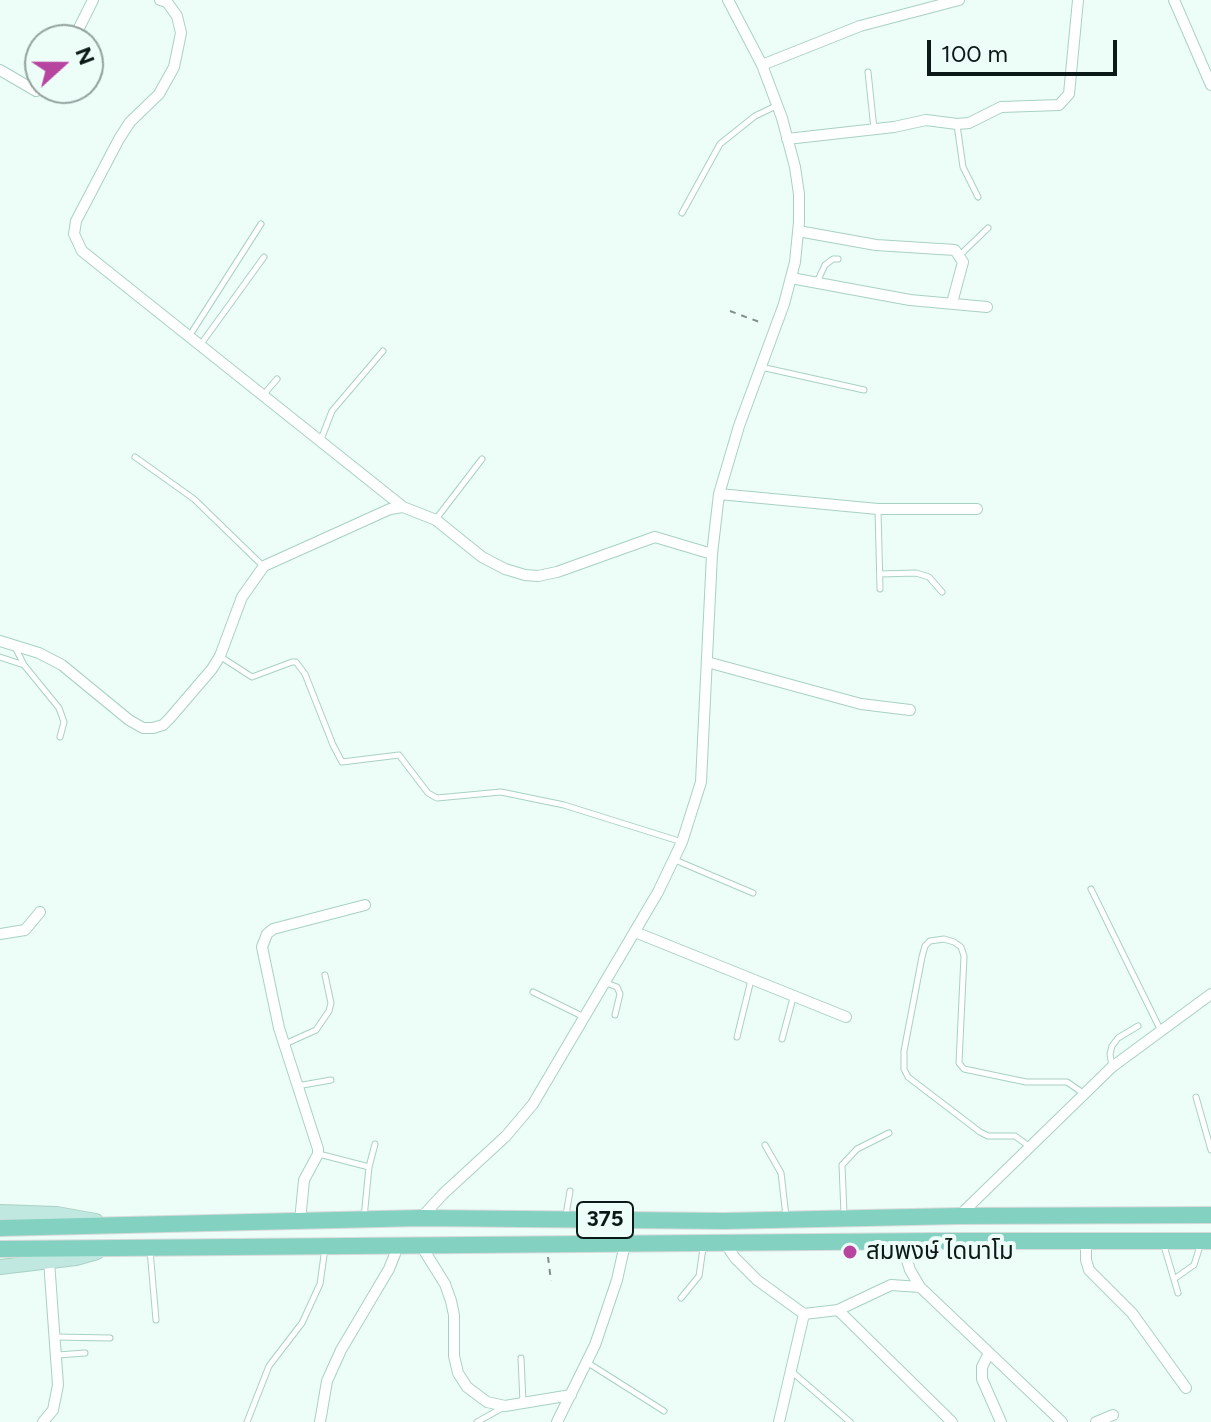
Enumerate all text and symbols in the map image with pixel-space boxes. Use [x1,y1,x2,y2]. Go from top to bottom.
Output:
north arrow [24,24,104,104]
scale bar [931,24,1121,74]
text: 100 m [941,39,1008,68]
text: N [69,43,101,69]
road number: 375 [577,1202,633,1238]
place label: สมพงษ์ ไดนาโม [866,1238,1014,1266]
marker: สมพงษ์ ไดนาโม [841,1243,859,1261]

